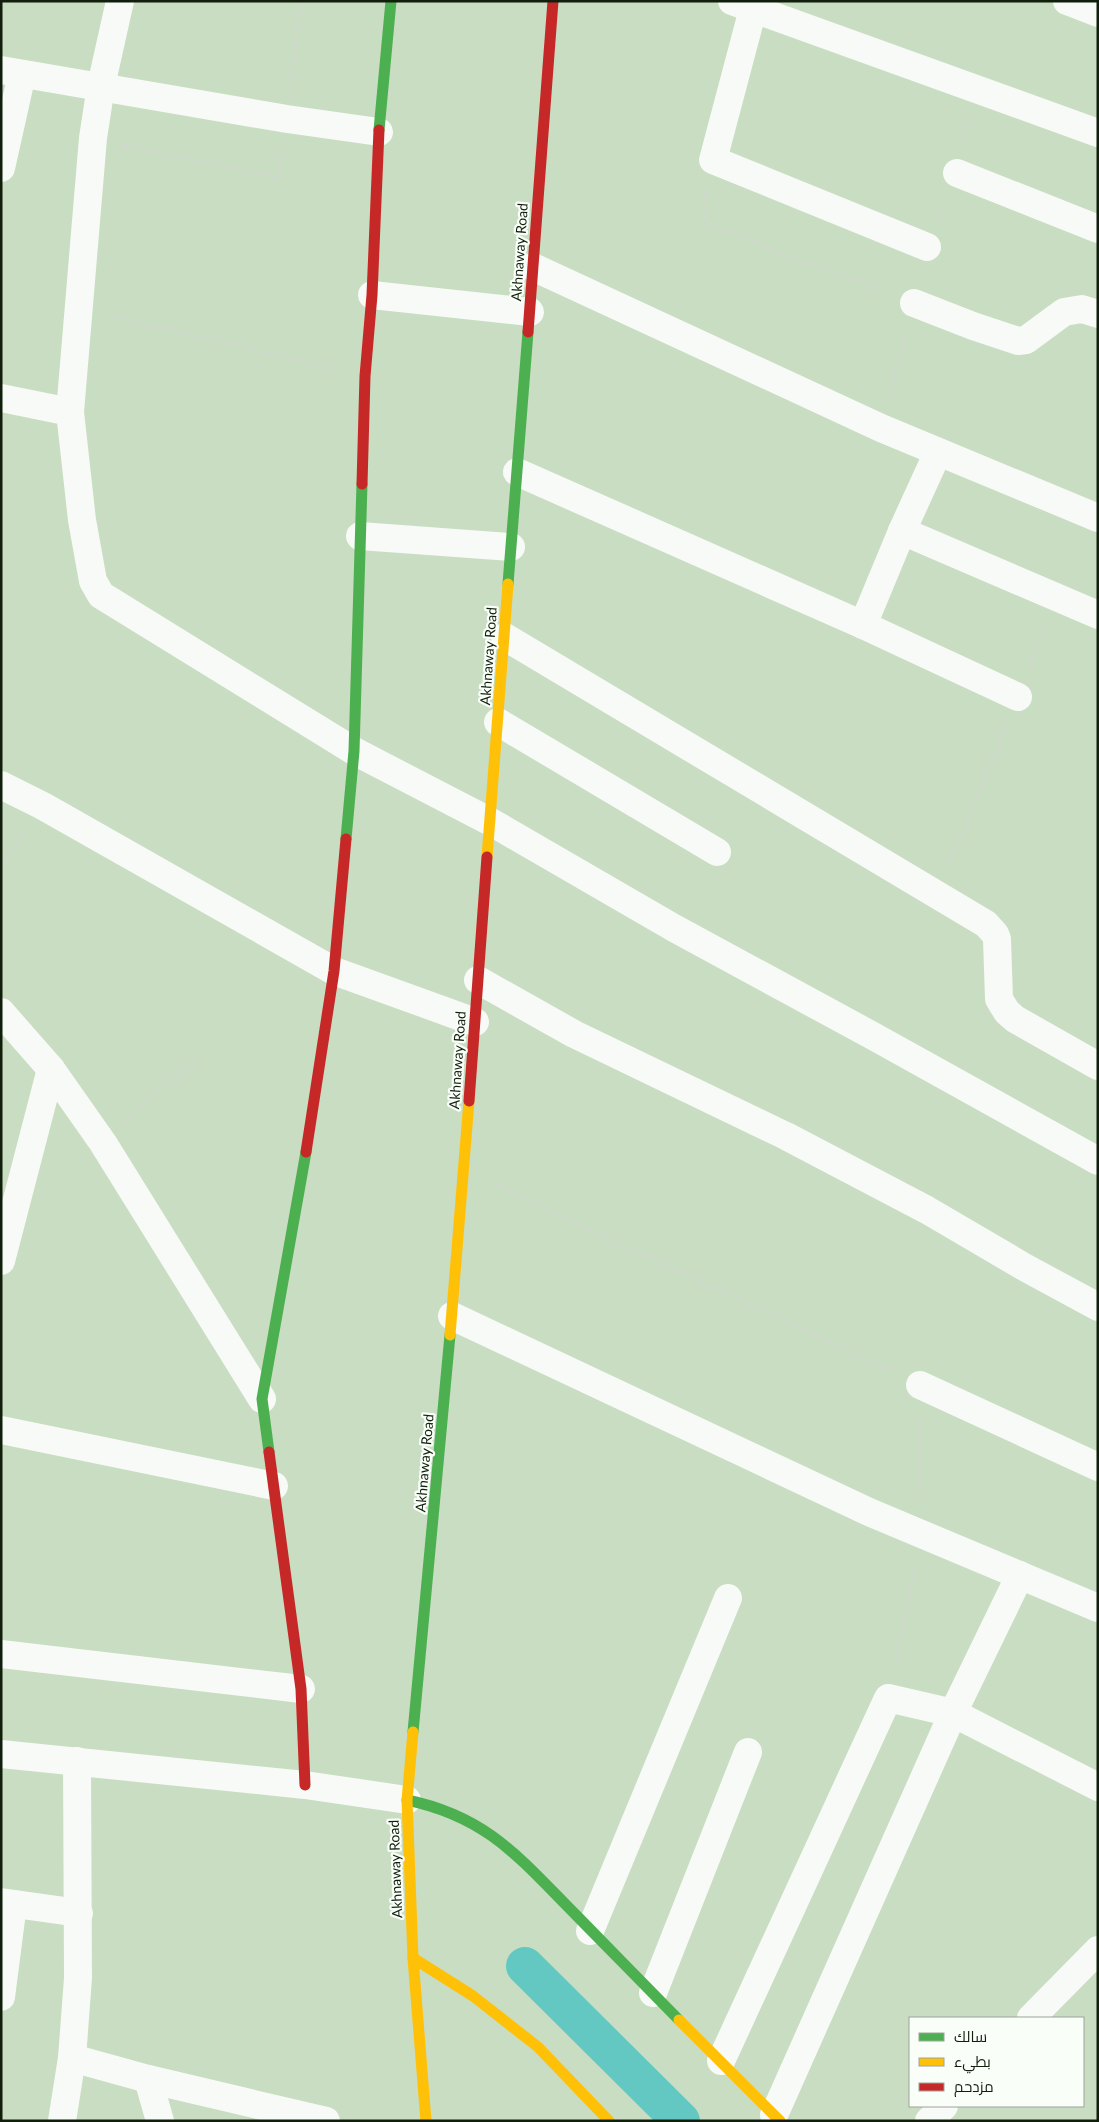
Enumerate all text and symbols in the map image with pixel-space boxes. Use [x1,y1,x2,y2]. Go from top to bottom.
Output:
street label: Akhnaway Road [507,202,531,302]
street label: Akhnaway Road [476,606,500,706]
street label: Akhnaway Road [445,1010,469,1110]
street label: Akhnaway Road [411,1413,437,1513]
street label: Akhnaway Road [385,1820,405,1918]
legend [909,2017,1084,2107]
text: سالك [954,2027,987,2045]
text: بطيء [954,2052,991,2074]
text: مزدحم [954,2077,994,2097]

